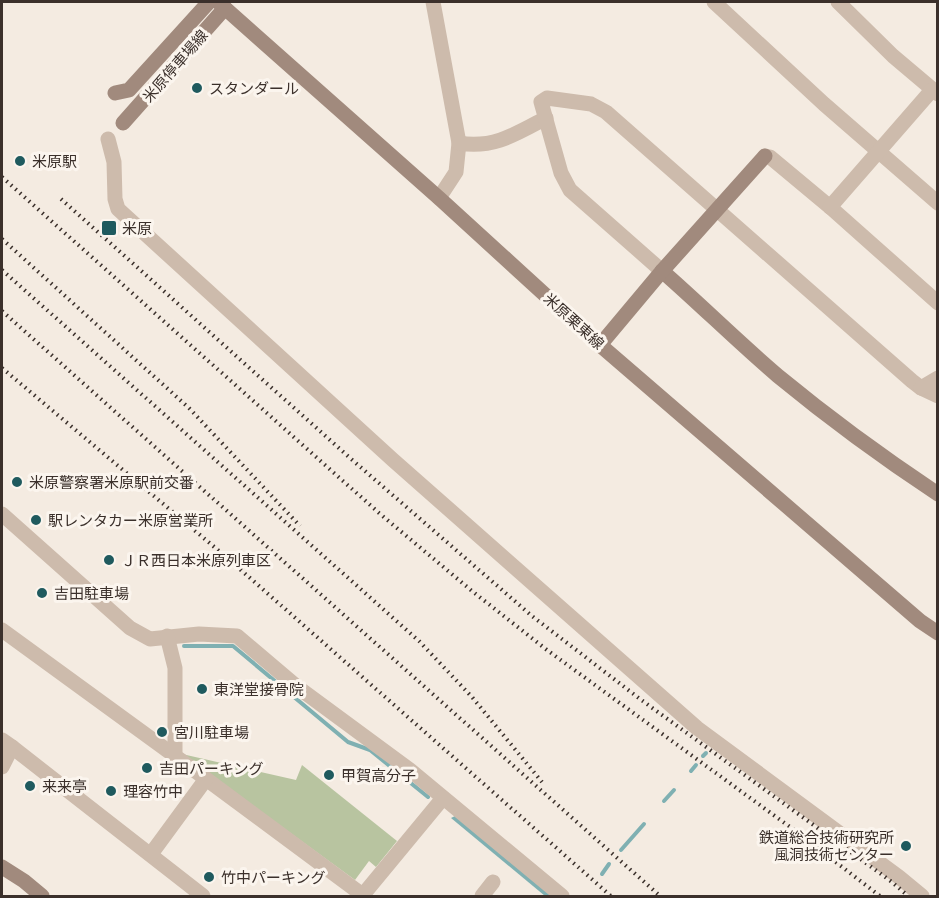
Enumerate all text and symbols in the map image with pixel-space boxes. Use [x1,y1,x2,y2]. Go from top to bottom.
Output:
street label: 米原停車場線 [139,26,211,106]
place label: スタンダール [209,80,299,97]
marker: スタンダール [190,81,204,95]
place label: 米原駅 [32,153,77,170]
marker: 米原駅 [13,154,27,168]
marker: 米原 [100,219,118,237]
place label: 米原 [122,220,152,237]
street label: 米原栗東線 [540,290,608,352]
place label: 米原警察署米原駅前交番 [29,474,194,491]
marker: 米原警察署米原駅前交番 [10,475,24,489]
place label: 駅レンタカー米原営業所 [48,512,213,529]
marker: 駅レンタカー米原営業所 [29,513,43,527]
place label: ＪＲ西日本米原列車区 [121,552,271,569]
marker: ＪＲ西日本米原列車区 [102,553,116,567]
place label: 吉田駐車場 [54,585,129,602]
marker: 吉田駐車場 [35,586,49,600]
place label: 東洋堂接骨院 [214,681,304,698]
marker: 東洋堂接骨院 [195,682,209,696]
place label: 宮川駐車場 [174,724,249,741]
marker: 宮川駐車場 [155,725,169,739]
place label: 吉田パーキング [159,760,264,777]
marker: 吉田パーキング [140,761,154,775]
place label: 甲賀高分子 [341,767,416,784]
marker: 甲賀高分子 [322,768,336,782]
place label: 来来亭 [42,778,87,795]
marker: 来来亭 [23,779,37,793]
place label: 理容竹中 [123,783,183,800]
marker: 理容竹中 [104,784,118,798]
place label: 鉄道総合技術研究所 風洞技術センター [759,829,894,863]
marker: 鉄道総合技術研究所 風洞技術センター [899,839,913,853]
place label: 竹中パーキング [221,869,326,886]
marker: 竹中パーキング [202,870,216,884]

